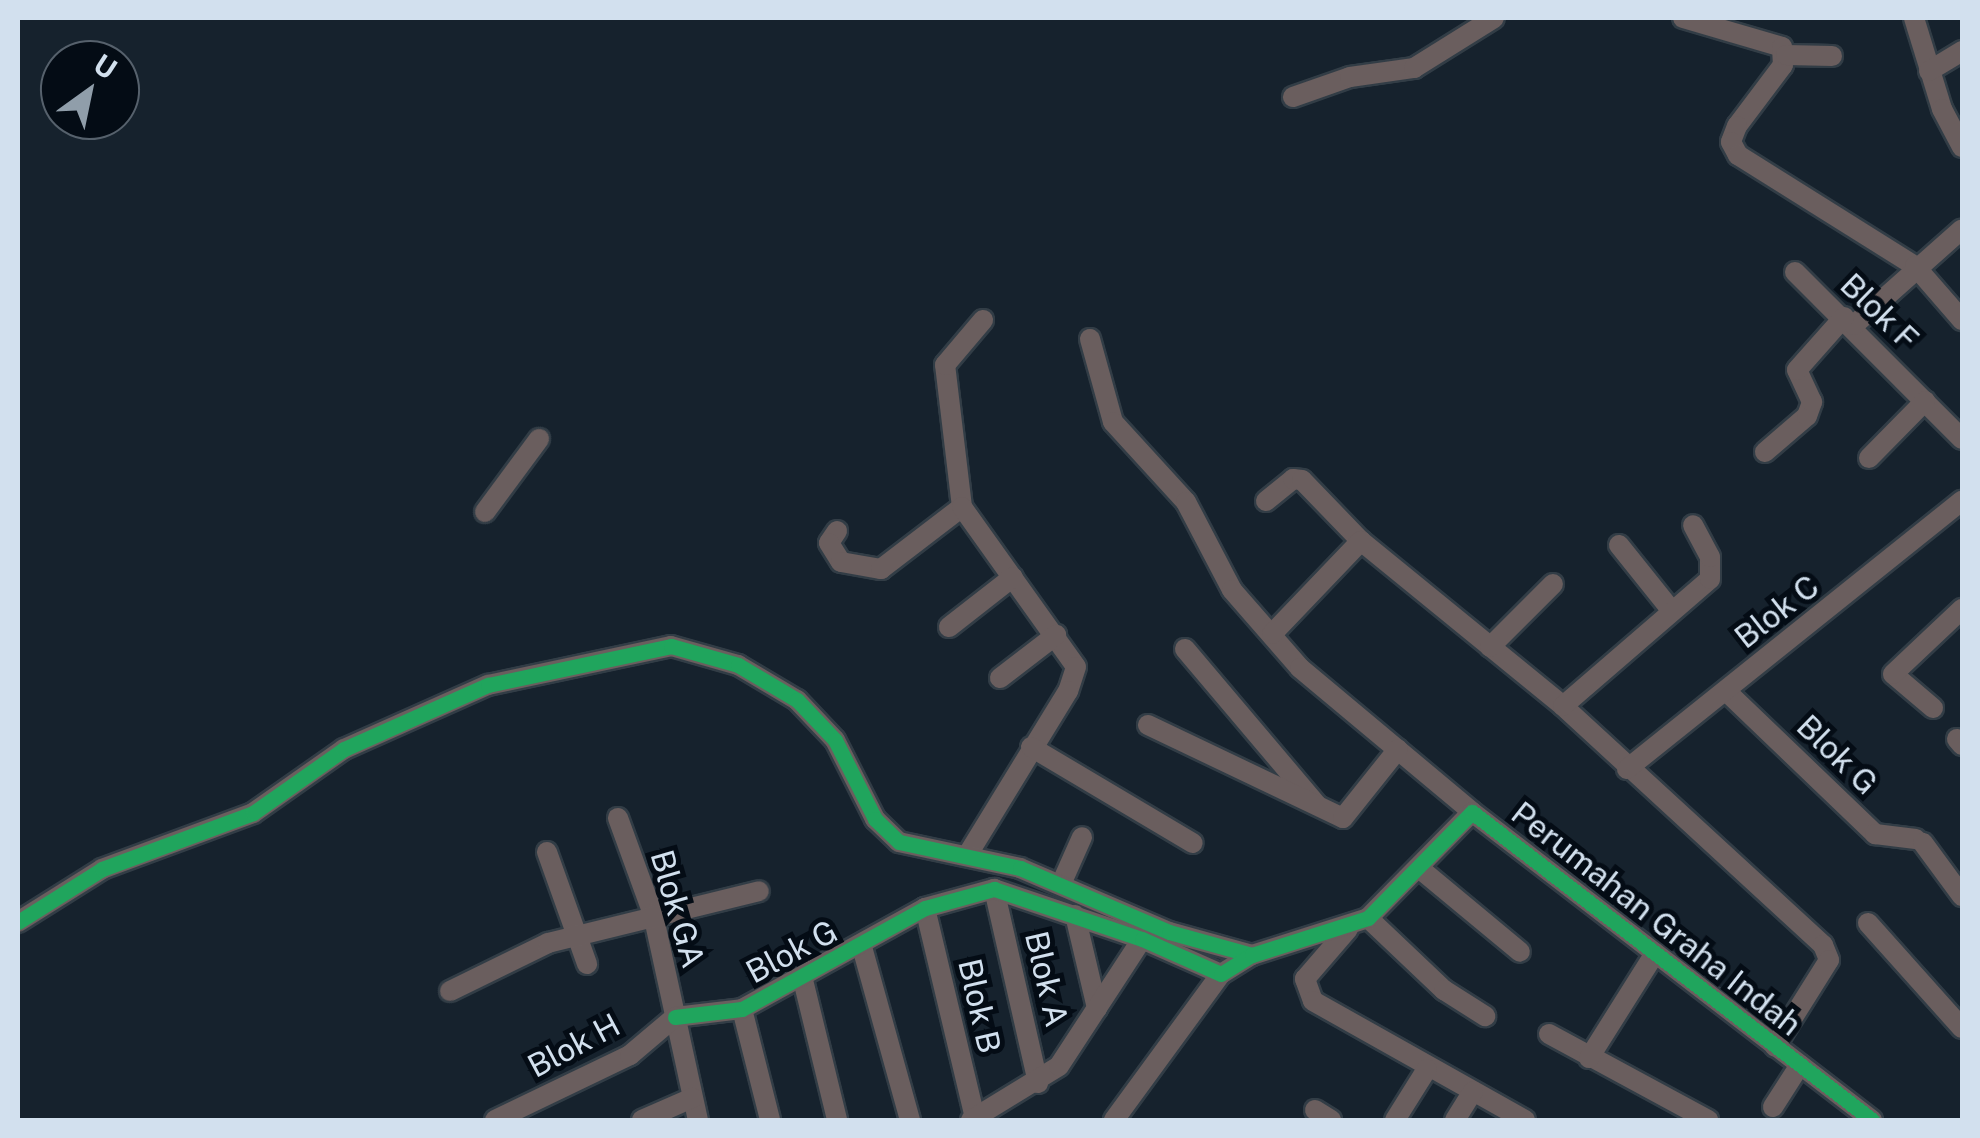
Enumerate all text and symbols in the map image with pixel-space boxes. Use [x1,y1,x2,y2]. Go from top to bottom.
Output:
north arrow [40,40,140,140]
text: U [88,47,123,85]
street label: Blok F [1832,266,1926,358]
street label: Blok C [1727,567,1827,657]
street label: Blok G [1789,707,1885,803]
street label: Perumahan Graha Indah [1504,794,1808,1044]
street label: Blok GA [642,846,712,972]
street label: Blok G [740,912,844,992]
street label: Blok A [1016,927,1076,1031]
street label: Blok B [950,955,1008,1057]
street label: Blok H [521,1006,627,1086]

